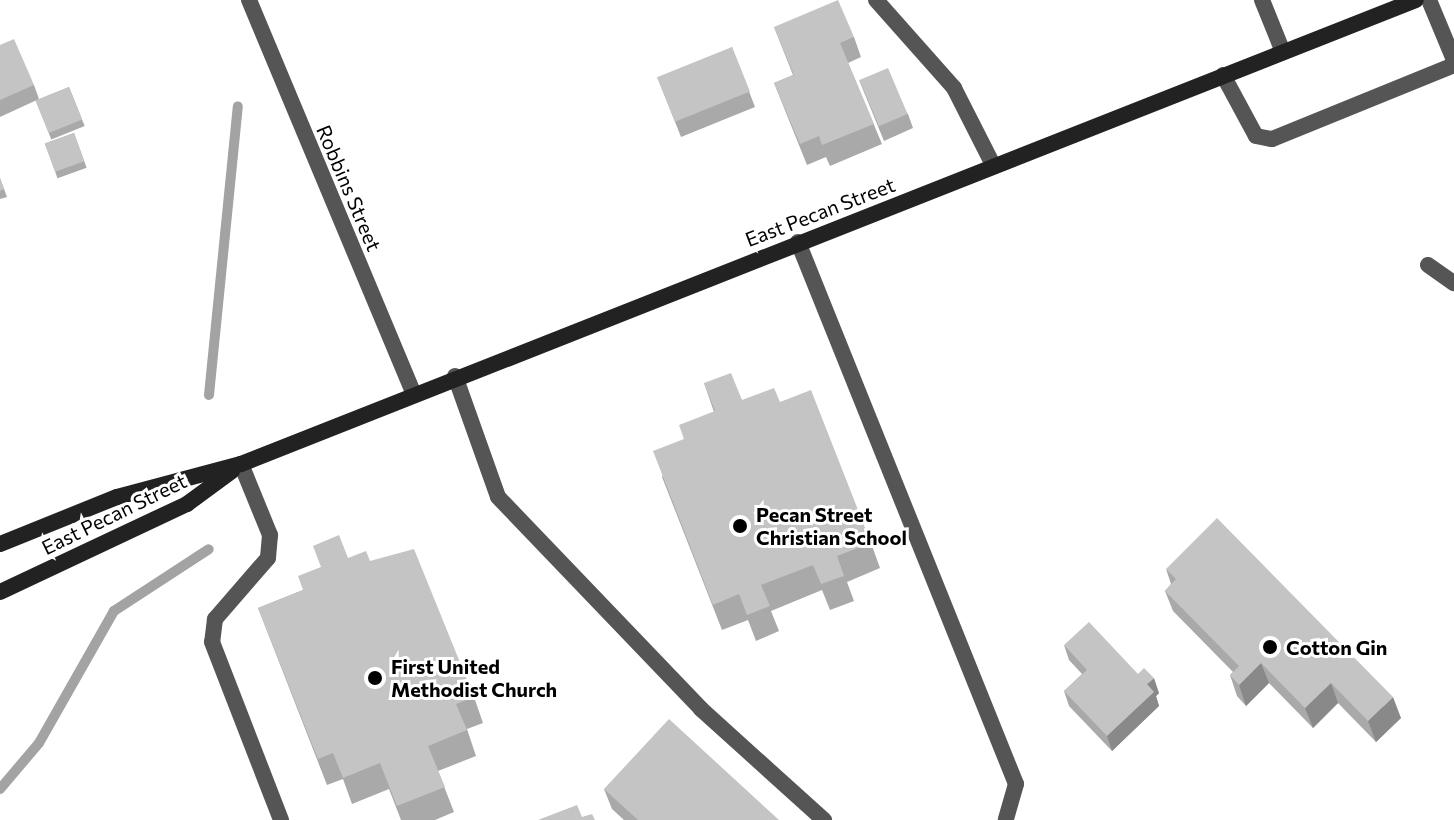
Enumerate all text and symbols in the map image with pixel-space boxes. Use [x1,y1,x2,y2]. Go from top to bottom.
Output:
street label: Robbins Street [312,121,386,255]
street label: East Pecan Street [742,172,898,252]
street label: East Pecan Street [38,469,190,559]
place label: Pecan Street Christian School [756,502,907,549]
marker: Pecan Street Christian School [731,517,749,535]
place label: Cotton Gin [1286,635,1387,659]
marker: Cotton Gin [1261,638,1279,656]
place label: First United Methodist Church [391,654,557,701]
marker: First United Methodist Church [366,669,384,687]

